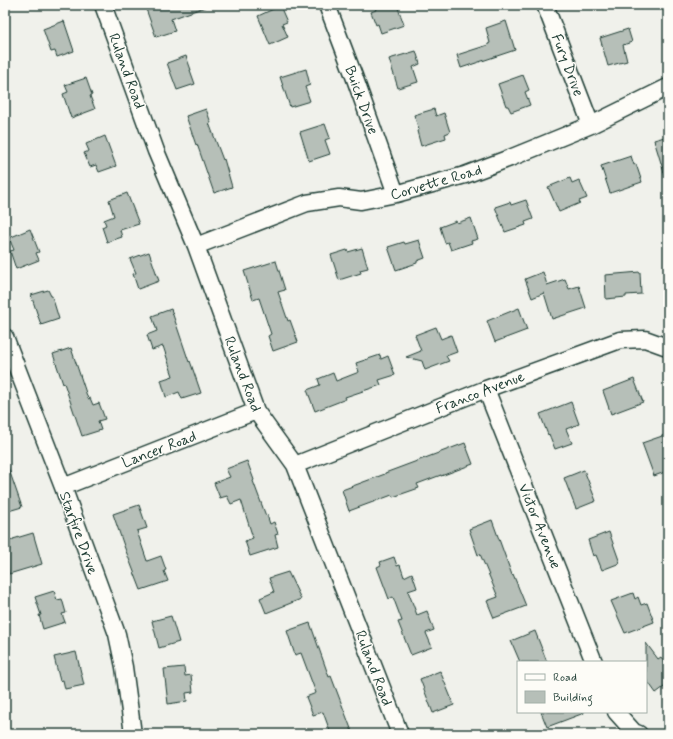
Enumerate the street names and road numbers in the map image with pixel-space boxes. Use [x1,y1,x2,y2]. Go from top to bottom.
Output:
street label: Ruland Road [103,31,149,112]
street label: Fury Drive [546,31,588,100]
street label: Buick Drive [339,63,383,138]
street label: Corvette Road [388,160,484,206]
street label: Ruland Road [219,334,266,415]
street label: Franco Avenue [433,367,528,419]
street label: Lancer Road [119,427,199,473]
street label: Victor Avenue [513,481,565,572]
street label: Starfire Drive [54,489,102,578]
street label: Ruland Road [350,628,397,709]

